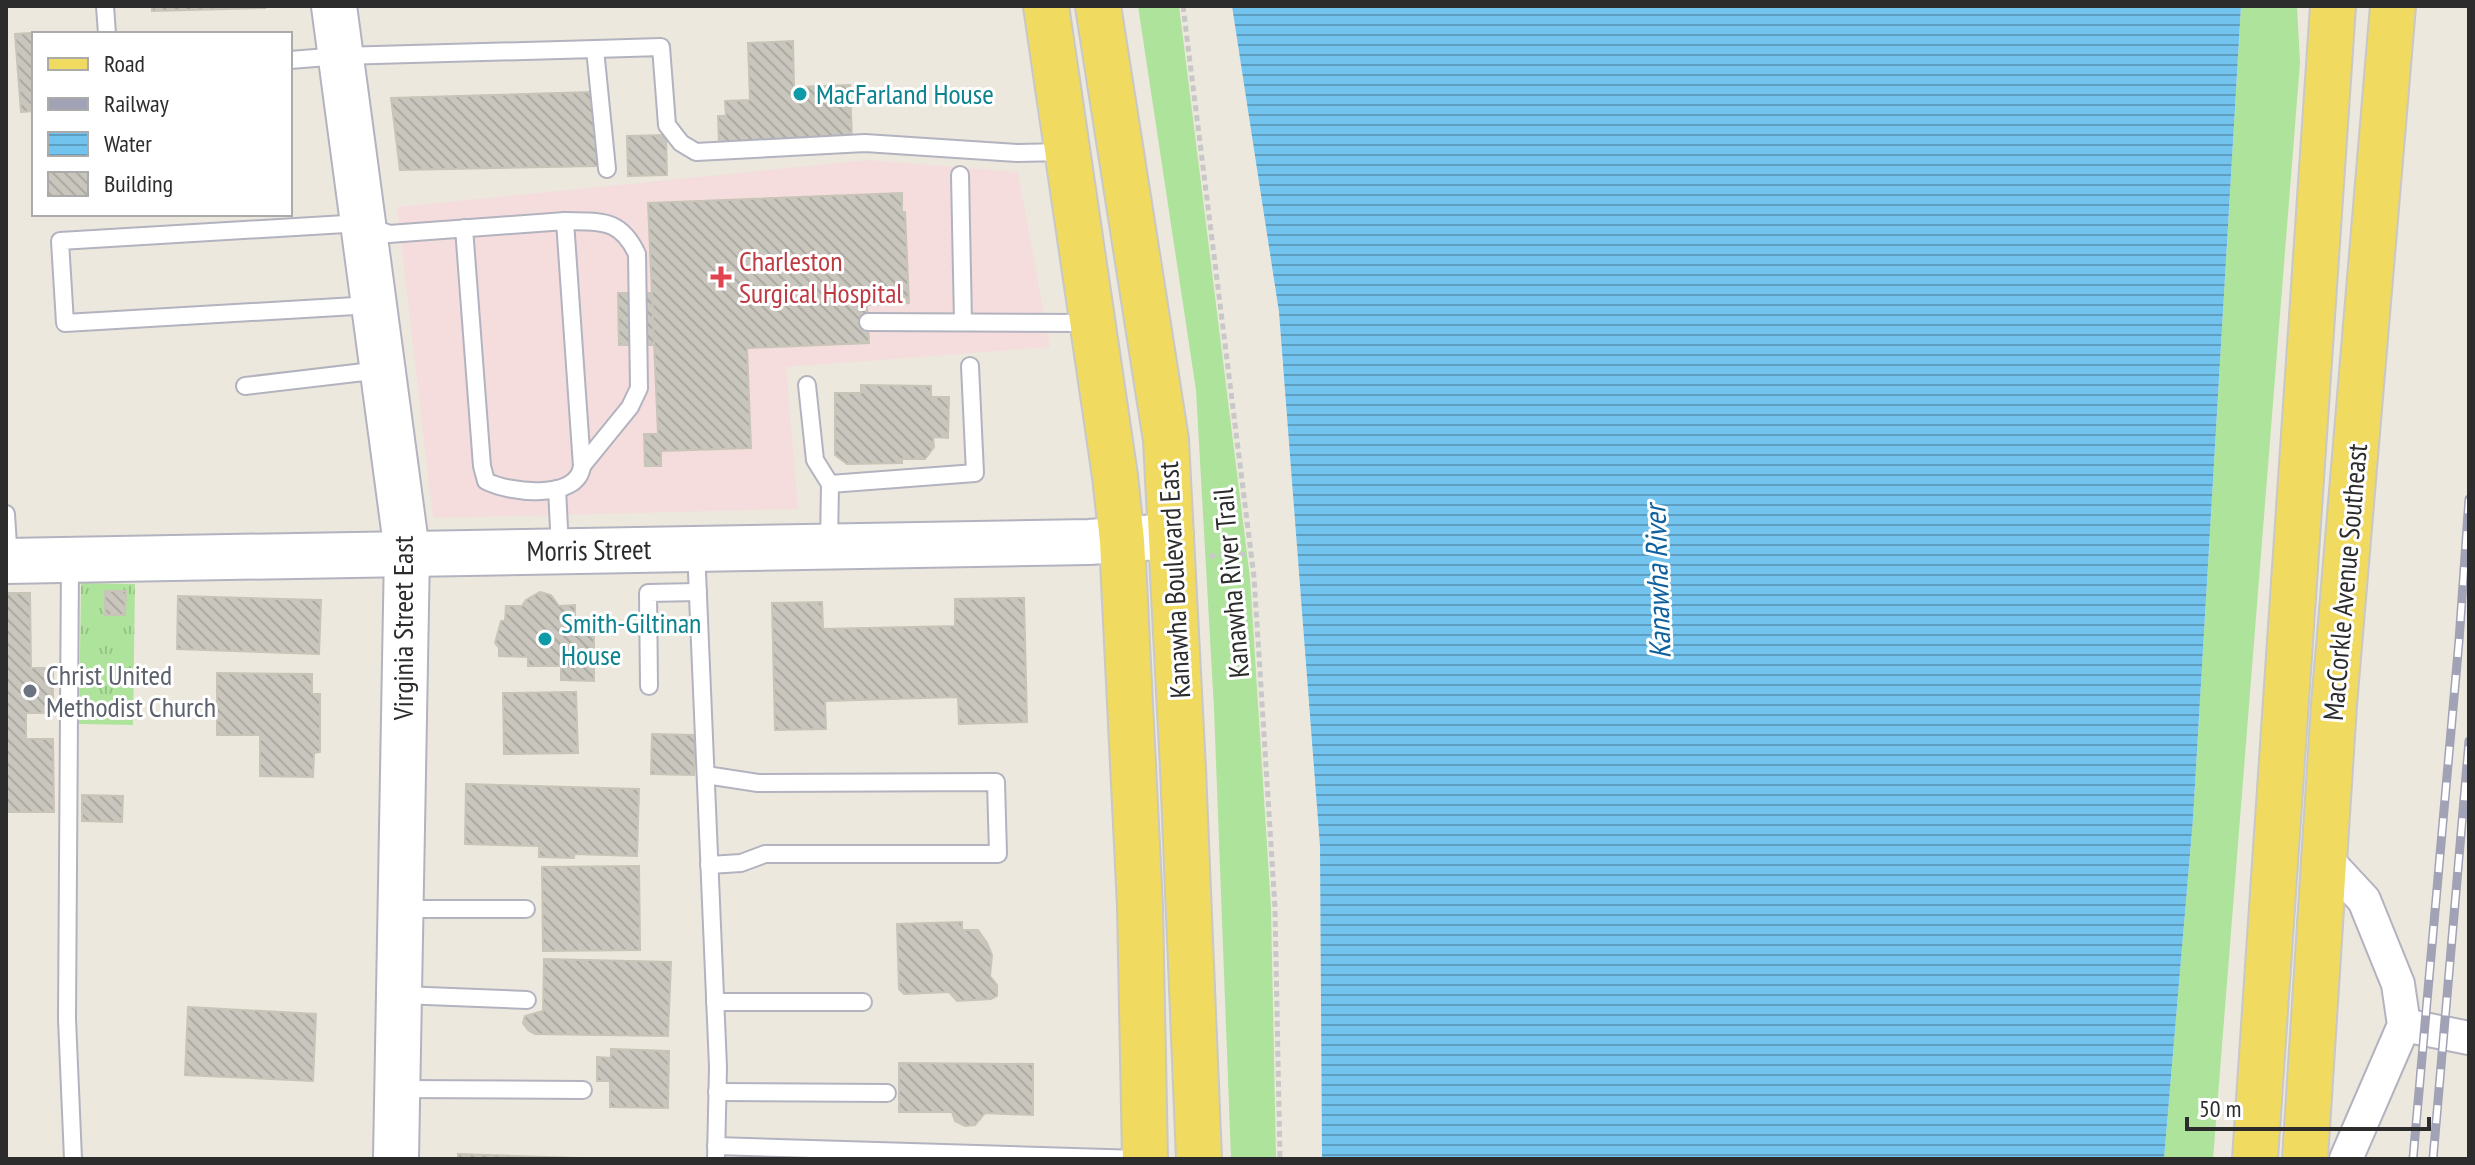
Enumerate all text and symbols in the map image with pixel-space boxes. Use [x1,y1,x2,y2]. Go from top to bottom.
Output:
legend [32,32,292,216]
text: Road [104,48,145,79]
place label: MacFarland House [816,75,994,112]
marker: MacFarland House [791,85,809,103]
text: Railway [104,88,169,119]
text: Water [104,128,152,159]
text: Building [104,168,173,199]
place label: Charleston Surgical Hospital [739,242,903,311]
marker: Charleston Surgical Hospital [710,266,732,288]
street label: MacCorkle Avenue Southeast [2314,442,2375,722]
street label: Kanawha Boulevard East [1149,460,1198,699]
street label: Kanawha River Trail [1204,486,1257,679]
water label: Kanawha River [1634,501,1679,660]
street label: Morris Street [526,530,652,569]
street label: Virginia Street East [384,535,421,721]
place label: Smith-Giltinan House [561,604,701,673]
marker: Smith-Giltinan House [536,630,554,648]
place label: Christ United Methodist Church [46,656,216,725]
marker: Christ United Methodist Church [21,682,39,700]
scale bar [2187,1081,2429,1131]
text: 50 m [2199,1093,2241,1124]

